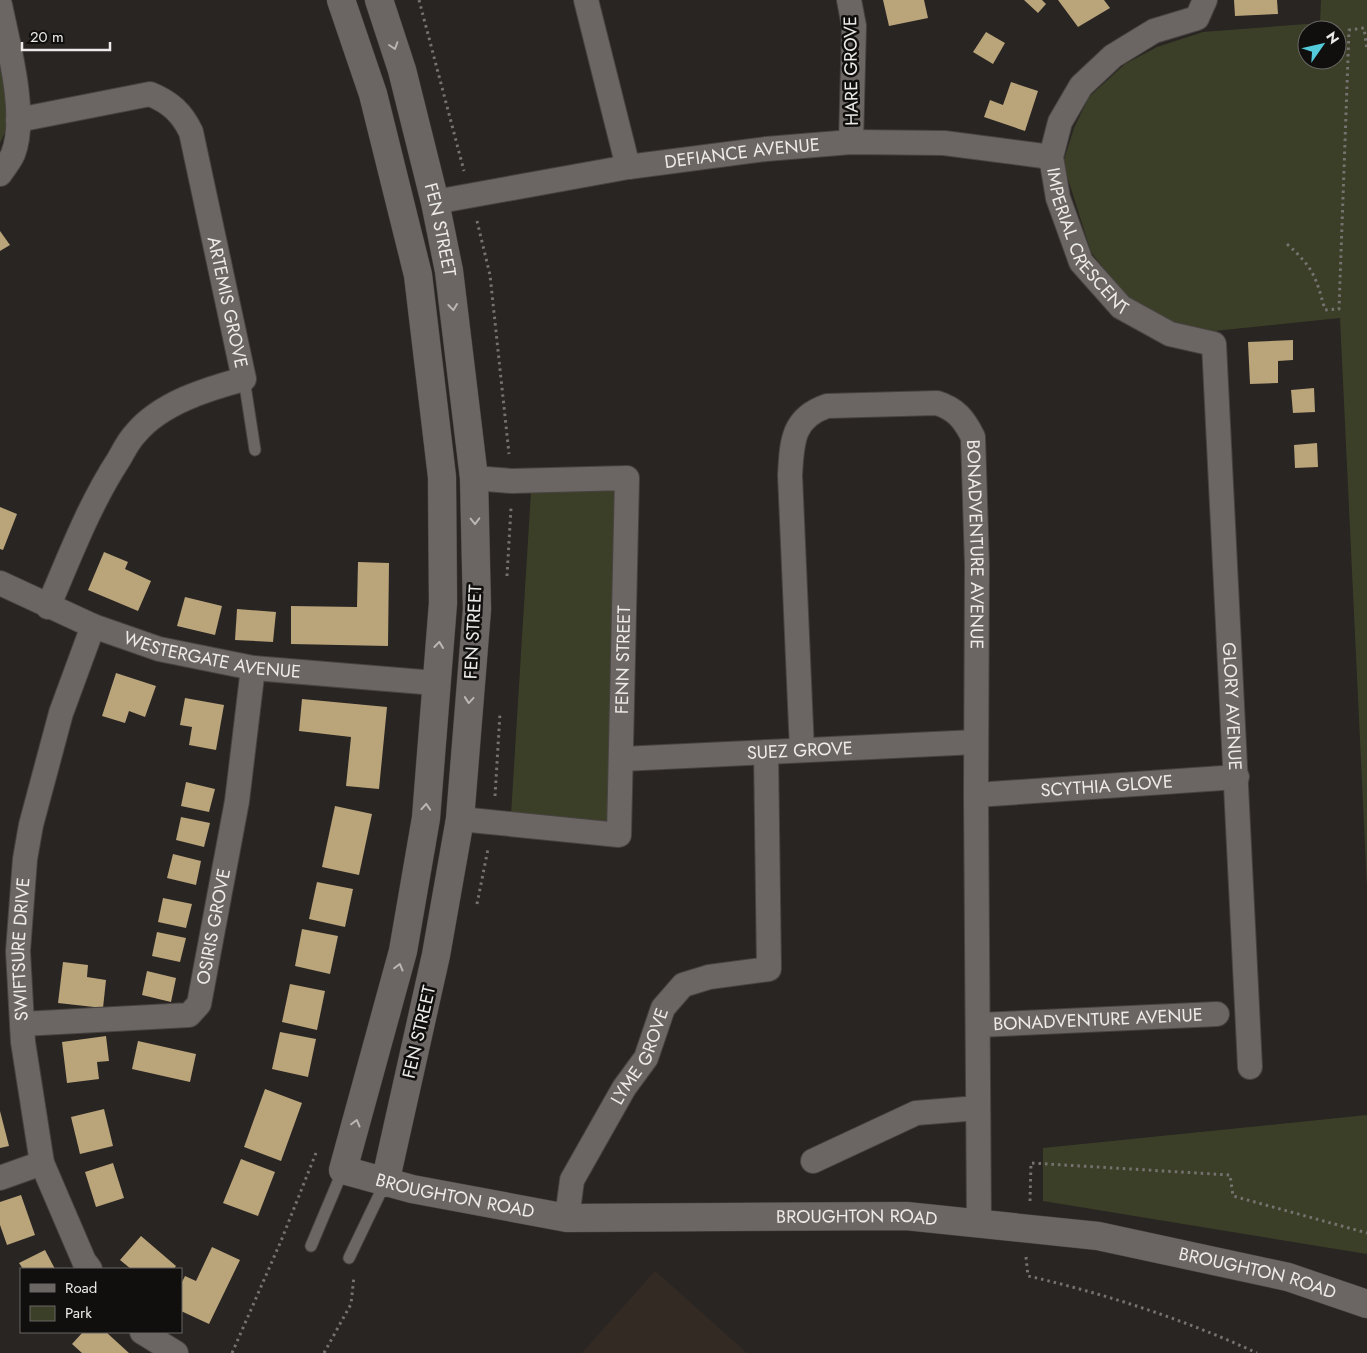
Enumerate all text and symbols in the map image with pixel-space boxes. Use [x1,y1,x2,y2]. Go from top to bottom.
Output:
street label: HARE GROVE [837,16,865,126]
scale bar [22,20,110,52]
north arrow [1297,20,1347,70]
text: 20 m [30,26,64,48]
text: N [1321,28,1344,48]
one-way arrow [388,42,398,50]
street label: DEFIANCE AVENUE [663,132,821,175]
street label: IMPERIAL CRESCENT [1040,166,1134,322]
street label: FEN STREET [418,180,463,278]
street label: ARTEMIS GROVE [201,234,254,371]
one-way arrow [447,303,458,311]
street label: BONADVENTURE AVENUE [960,439,990,649]
one-way arrow [470,517,480,525]
street label: FEN STREET [458,583,488,680]
street label: FENN STREET [609,605,637,714]
street label: WESTERGATE AVENUE [120,625,302,685]
one-way arrow [433,640,444,648]
street label: GLORY AVENUE [1216,642,1248,771]
one-way arrow [464,697,475,705]
street label: SUEZ GROVE [746,735,853,766]
street label: SCYTHIA GLOVE [1040,768,1174,804]
one-way arrow [421,802,432,810]
street label: OSIRIS GROVE [190,866,237,987]
street label: SWIFTSURE DRIVE [5,876,37,1022]
one-way arrow [393,963,403,971]
street label: FEN STREET [396,982,442,1081]
street label: BONADVENTURE AVENUE [993,1002,1203,1037]
street label: LYME GROVE [604,1005,675,1109]
one-way arrow [350,1119,361,1128]
street label: BROUGHTON ROAD [373,1167,536,1225]
street label: BROUGHTON ROAD [776,1202,939,1232]
street label: BROUGHTON ROAD [1176,1241,1340,1306]
legend [20,1268,182,1333]
text: Road [65,1277,97,1299]
text: Park [65,1302,92,1324]

